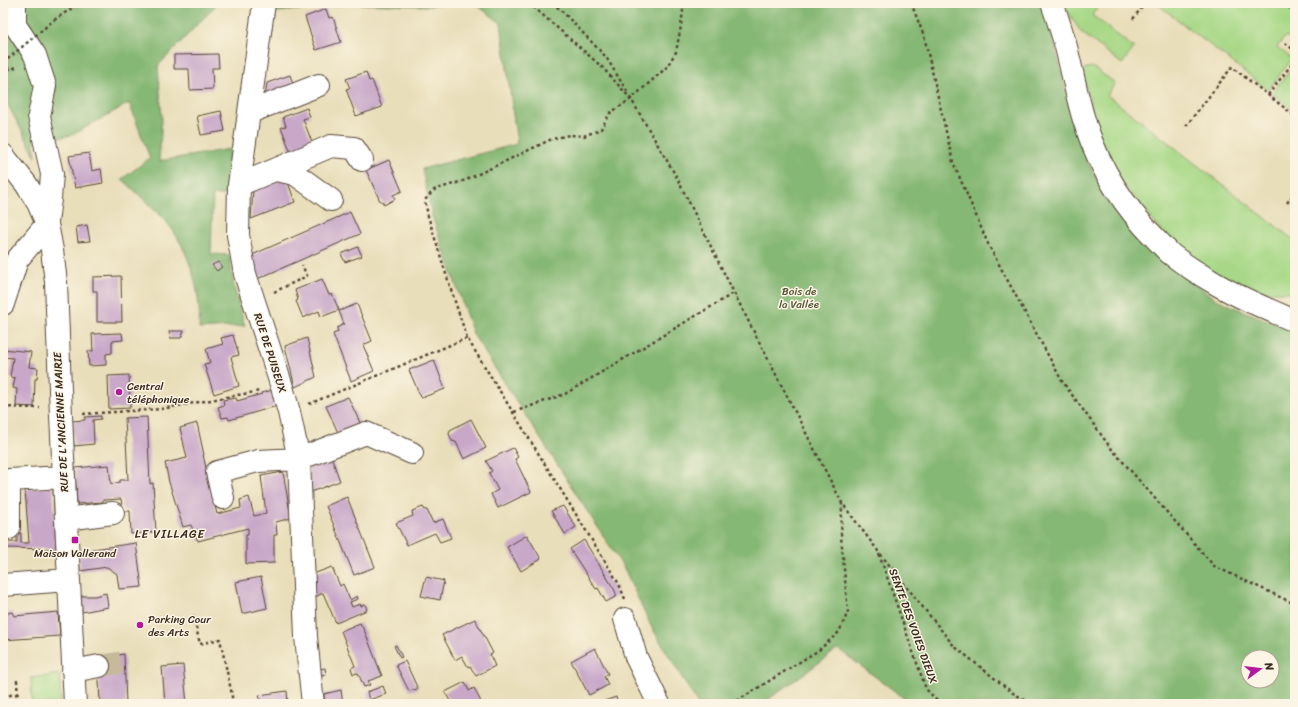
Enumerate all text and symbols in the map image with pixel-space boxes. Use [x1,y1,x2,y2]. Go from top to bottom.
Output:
park label: Bois de la Vallée [779,282,820,314]
street label: RUE DE PUISEUX [248,311,292,395]
street label: RUE DE L'ANCIENNE MAIRIE [48,351,74,492]
place label: Central téléphonique [127,377,190,409]
marker: Central téléphonique [114,387,124,397]
district label: LE VILLAGE [135,523,205,545]
marker: Maison Vallerand [70,535,80,545]
place label: Maison Vallerand [34,544,117,563]
street label: SENTE DES VOIES DIEUX [883,566,943,686]
place label: Parking Cour des Arts [148,610,212,642]
marker: Parking Cour des Arts [135,620,145,630]
north arrow [1240,649,1280,689]
text: N [1259,659,1279,673]

